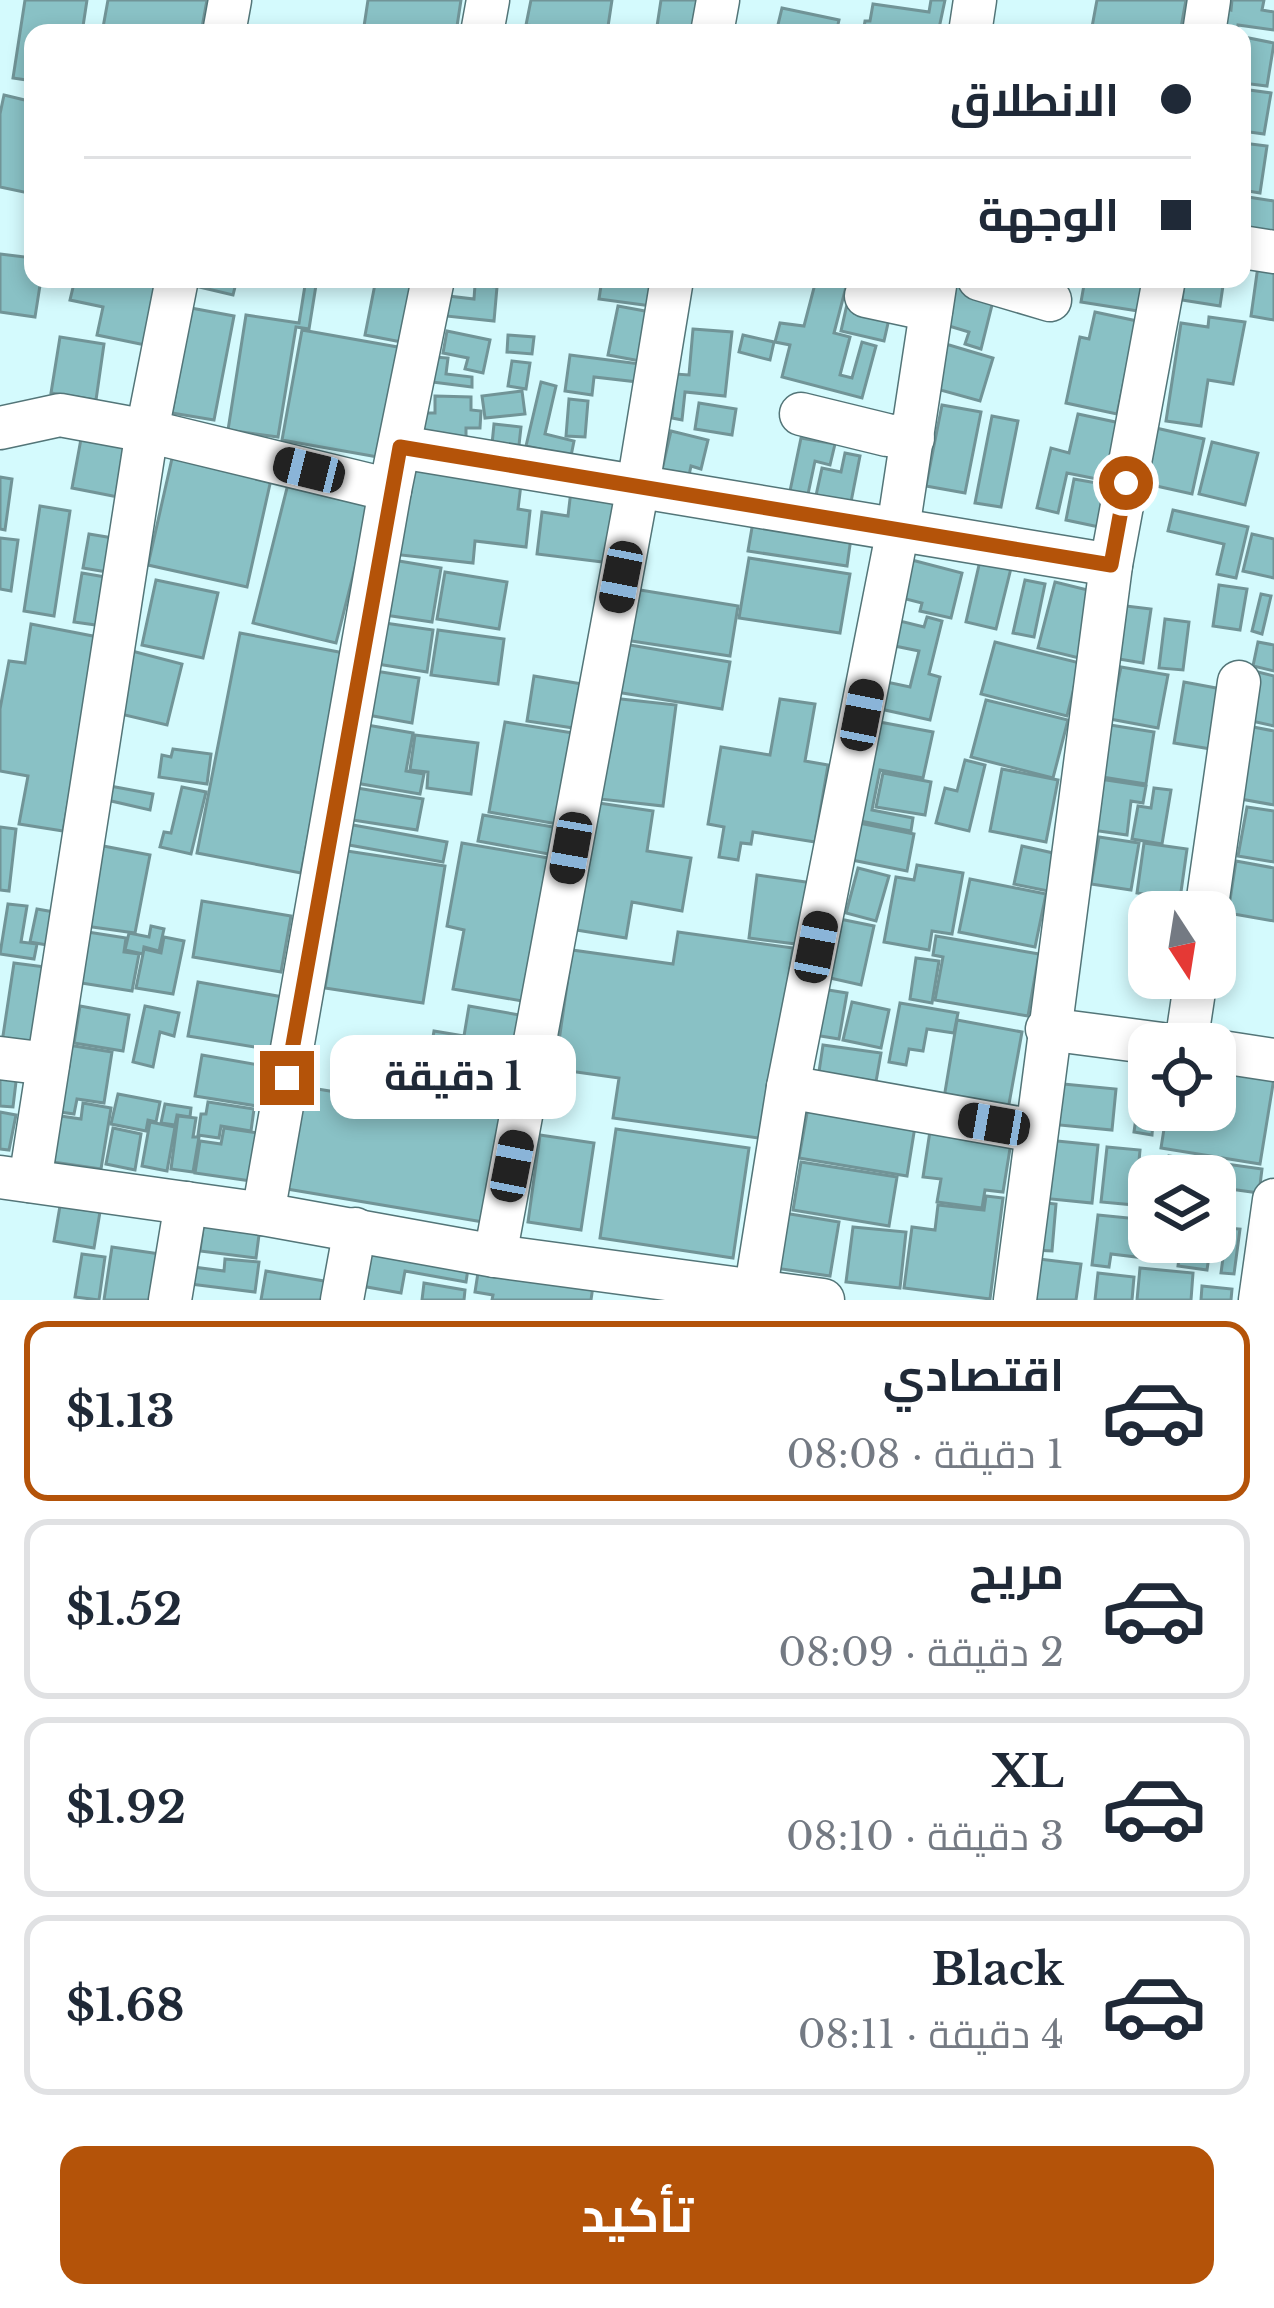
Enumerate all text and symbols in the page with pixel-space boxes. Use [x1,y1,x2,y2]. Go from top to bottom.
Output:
text: الانطلاق [950,72,1119,128]
text: الوجهة [978,187,1119,243]
car [270,444,348,496]
route start [1099,456,1153,510]
car [596,538,646,616]
car [837,676,887,754]
car [547,809,595,887]
north arrow [1128,891,1236,999]
map controls [1128,891,1236,1263]
car [791,908,841,986]
button: locate [1128,1023,1236,1131]
callout: 1 دقيقة [329,1036,575,1120]
route end [260,1051,314,1105]
text: 1 دقيقة [384,1052,522,1101]
car [955,1100,1033,1148]
car [487,1127,537,1205]
button: layers [1128,1155,1236,1263]
text: اقتصادي [883,1347,1064,1403]
icon: car [1100,1357,1208,1465]
text: $1.13 [66,1383,175,1439]
text: 1 دقيقة · 08:08 [786,1430,1064,1479]
text: مريح [969,1545,1064,1601]
icon: car [1100,1555,1208,1663]
text: $1.52 [66,1581,182,1637]
text: 2 دقيقة · 08:09 [778,1628,1064,1677]
text: XL [992,1743,1064,1799]
icon: car [1100,1753,1208,1861]
text: $1.92 [66,1779,186,1835]
text: 3 دقيقة · 08:10 [786,1812,1064,1861]
text: Black [931,1941,1064,1997]
icon: car [1100,1951,1208,2059]
text: $1.68 [66,1977,185,2033]
text: 4 دقيقة · 08:11 [798,2010,1064,2059]
button: تأكيد [60,2146,1214,2284]

